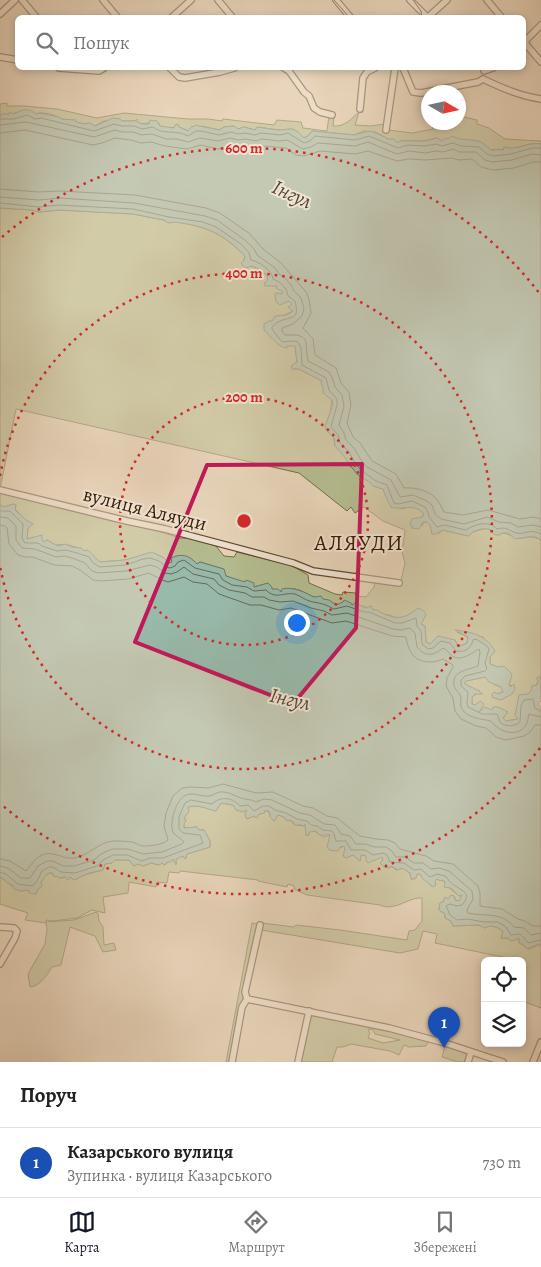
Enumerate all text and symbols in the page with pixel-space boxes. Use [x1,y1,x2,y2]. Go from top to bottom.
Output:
search box [15,15,526,70]
icon: search [33,29,61,57]
text: Пошук [73,30,130,56]
north arrow [421,85,466,130]
text: 600 m [225,138,263,158]
water label: Інгул [268,173,317,216]
text: 400 m [225,263,263,283]
text: 200 m [225,387,263,407]
street label: вулиця Аляуди [80,481,210,537]
centre of rings [235,512,253,530]
district label: АЛЯУДИ [313,528,404,558]
your location [284,610,310,636]
water label: Інгул [267,681,314,717]
map controls [481,957,526,1047]
button: locate [481,957,526,1002]
button: layers [481,1002,526,1047]
pin: 1 [428,1007,460,1048]
text: Поруч [20,1081,77,1109]
text: Казарського вулиця [67,1139,233,1165]
text: 1 [33,1152,39,1174]
text: 730 m [483,1152,521,1174]
text: Зупинка · вулиця Казарського [67,1165,272,1187]
tab: Карта [64,1208,100,1257]
tab: Маршрут [228,1208,285,1257]
tab: Збережені [413,1208,477,1257]

